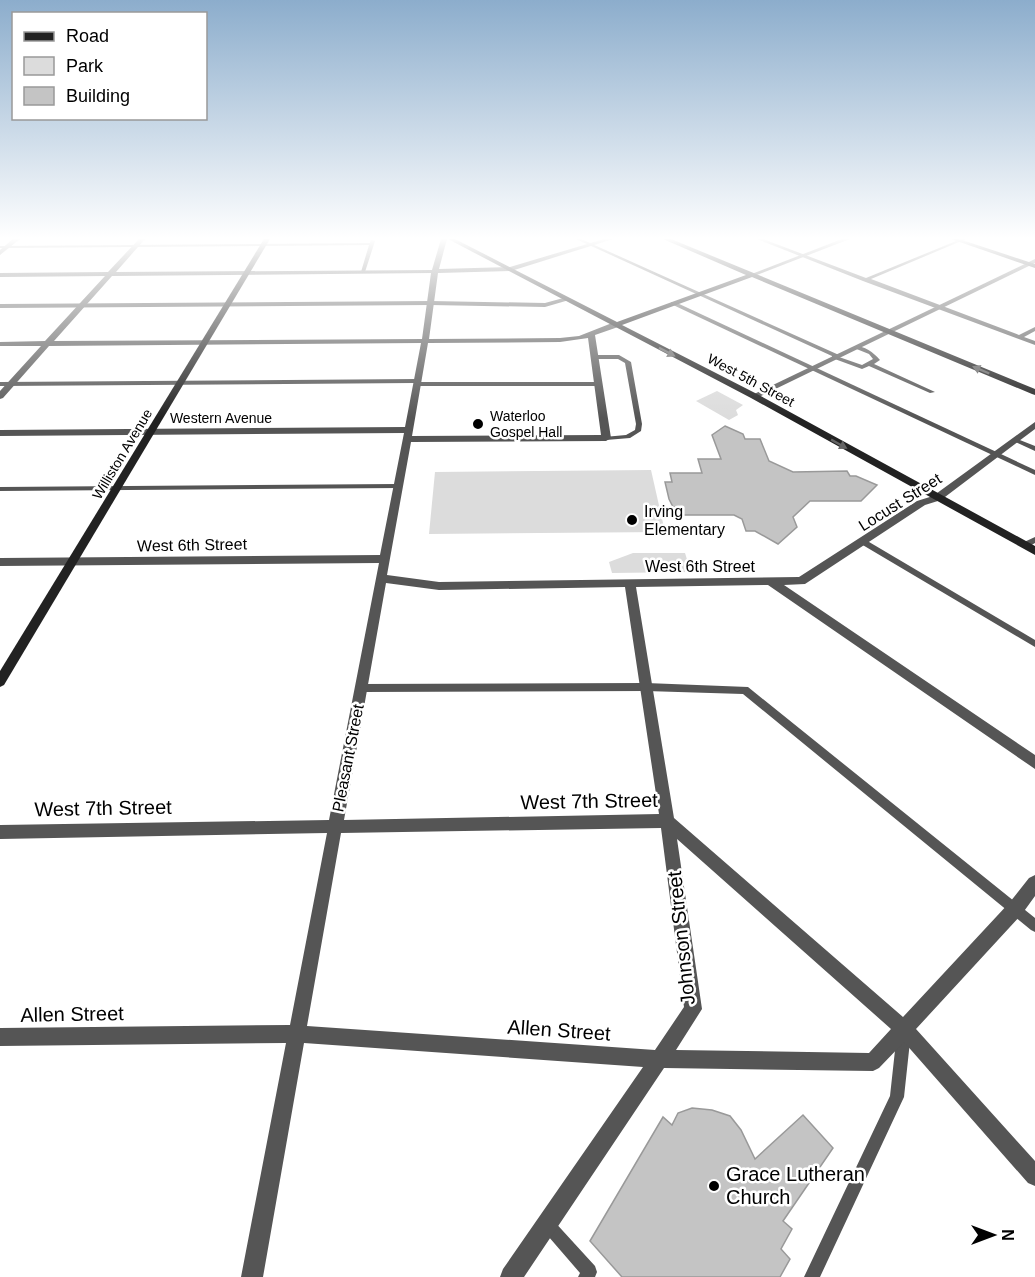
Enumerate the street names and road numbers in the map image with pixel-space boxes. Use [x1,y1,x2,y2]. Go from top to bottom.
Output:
street label: West 5th Street [705,350,797,410]
street label: Williston Avenue [89,406,155,502]
street label: Western Avenue [170,410,272,426]
street label: Locust Street [856,470,945,534]
street label: West 6th Street [137,536,248,554]
street label: West 6th Street [645,558,756,575]
street label: Pleasant Street [329,702,367,813]
street label: West 7th Street [520,789,658,813]
street label: West 7th Street [34,796,172,820]
street label: Johnson Street [663,870,699,1006]
street label: Allen Street [20,1002,124,1026]
street label: Allen Street [507,1015,612,1045]

